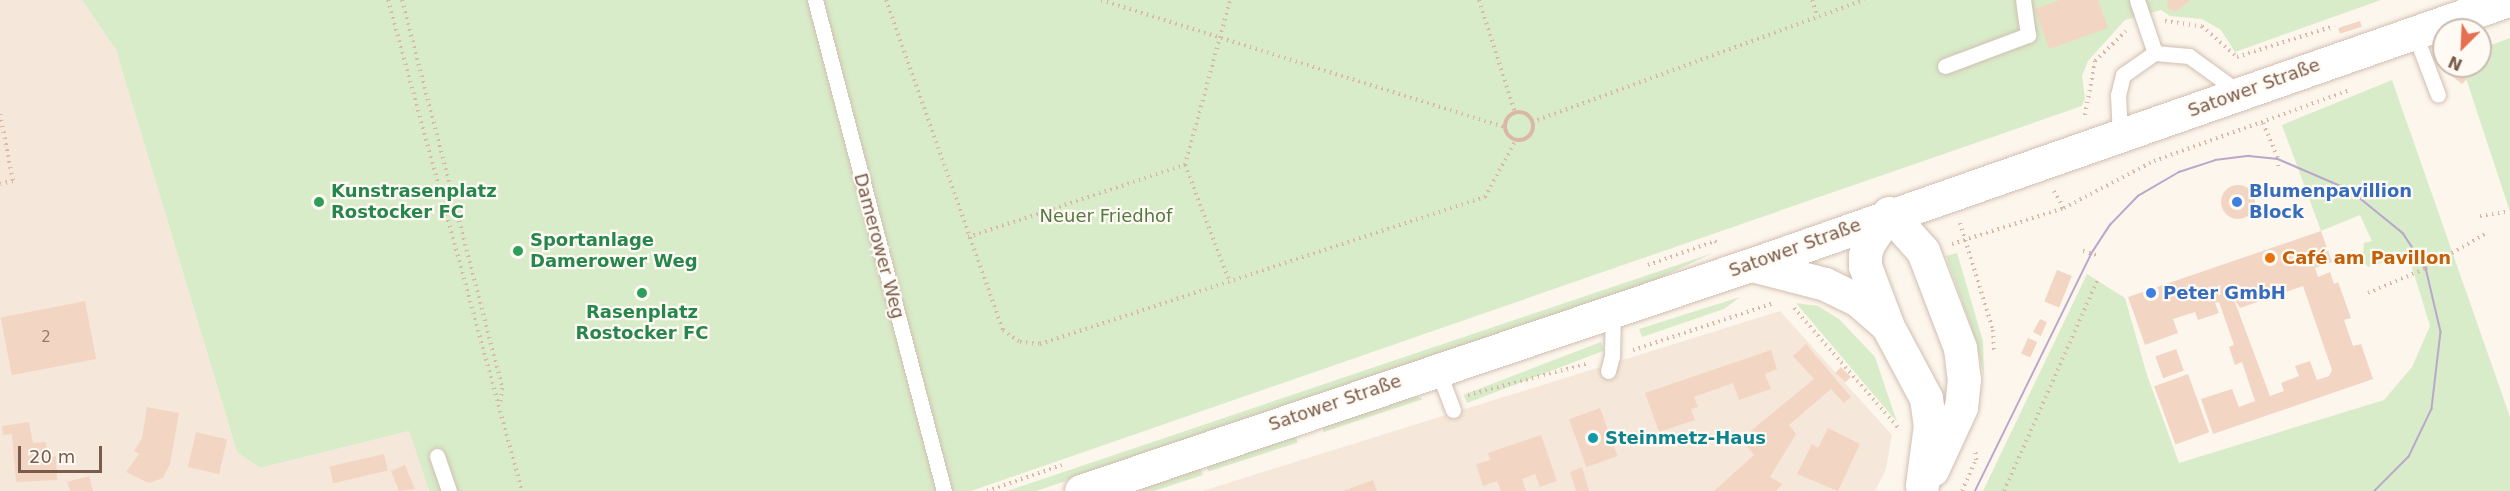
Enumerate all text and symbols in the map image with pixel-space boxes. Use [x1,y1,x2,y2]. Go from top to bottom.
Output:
north arrow [2432,18,2492,78]
text: N [2445,52,2465,74]
street label: Satower Straße [2185,54,2323,122]
street label: Damerower Weg [849,171,909,321]
place label: Kunstrasenplatz Rostocker FC [331,181,497,224]
place label: Blumenpavillion Block [2249,181,2412,224]
marker: Kunstrasenplatz Rostocker FC [312,195,326,209]
marker: Blumenpavillion Block [2230,195,2244,209]
park label: Neuer Friedhof [1040,205,1172,227]
street label: Satower Straße [1726,214,1864,282]
place label: Sportanlage Damerower Weg [530,230,698,272]
marker: Sportanlage Damerower Weg [511,244,525,258]
place label: Café am Pavillon [2282,247,2451,269]
marker: Café am Pavillon [2263,251,2277,265]
place label: Peter GmbH [2163,282,2286,304]
marker: Rasenplatz Rostocker FC [635,286,649,300]
marker: Peter GmbH [2144,286,2158,300]
place label: Rasenplatz Rostocker FC [576,302,708,344]
house number: 2 [41,329,51,347]
street label: Satower Straße [1266,370,1404,436]
place label: Steinmetz-Haus [1605,427,1766,449]
marker: Steinmetz-Haus [1586,431,1600,445]
scale bar [21,434,105,472]
text: 20 m [29,446,75,467]

